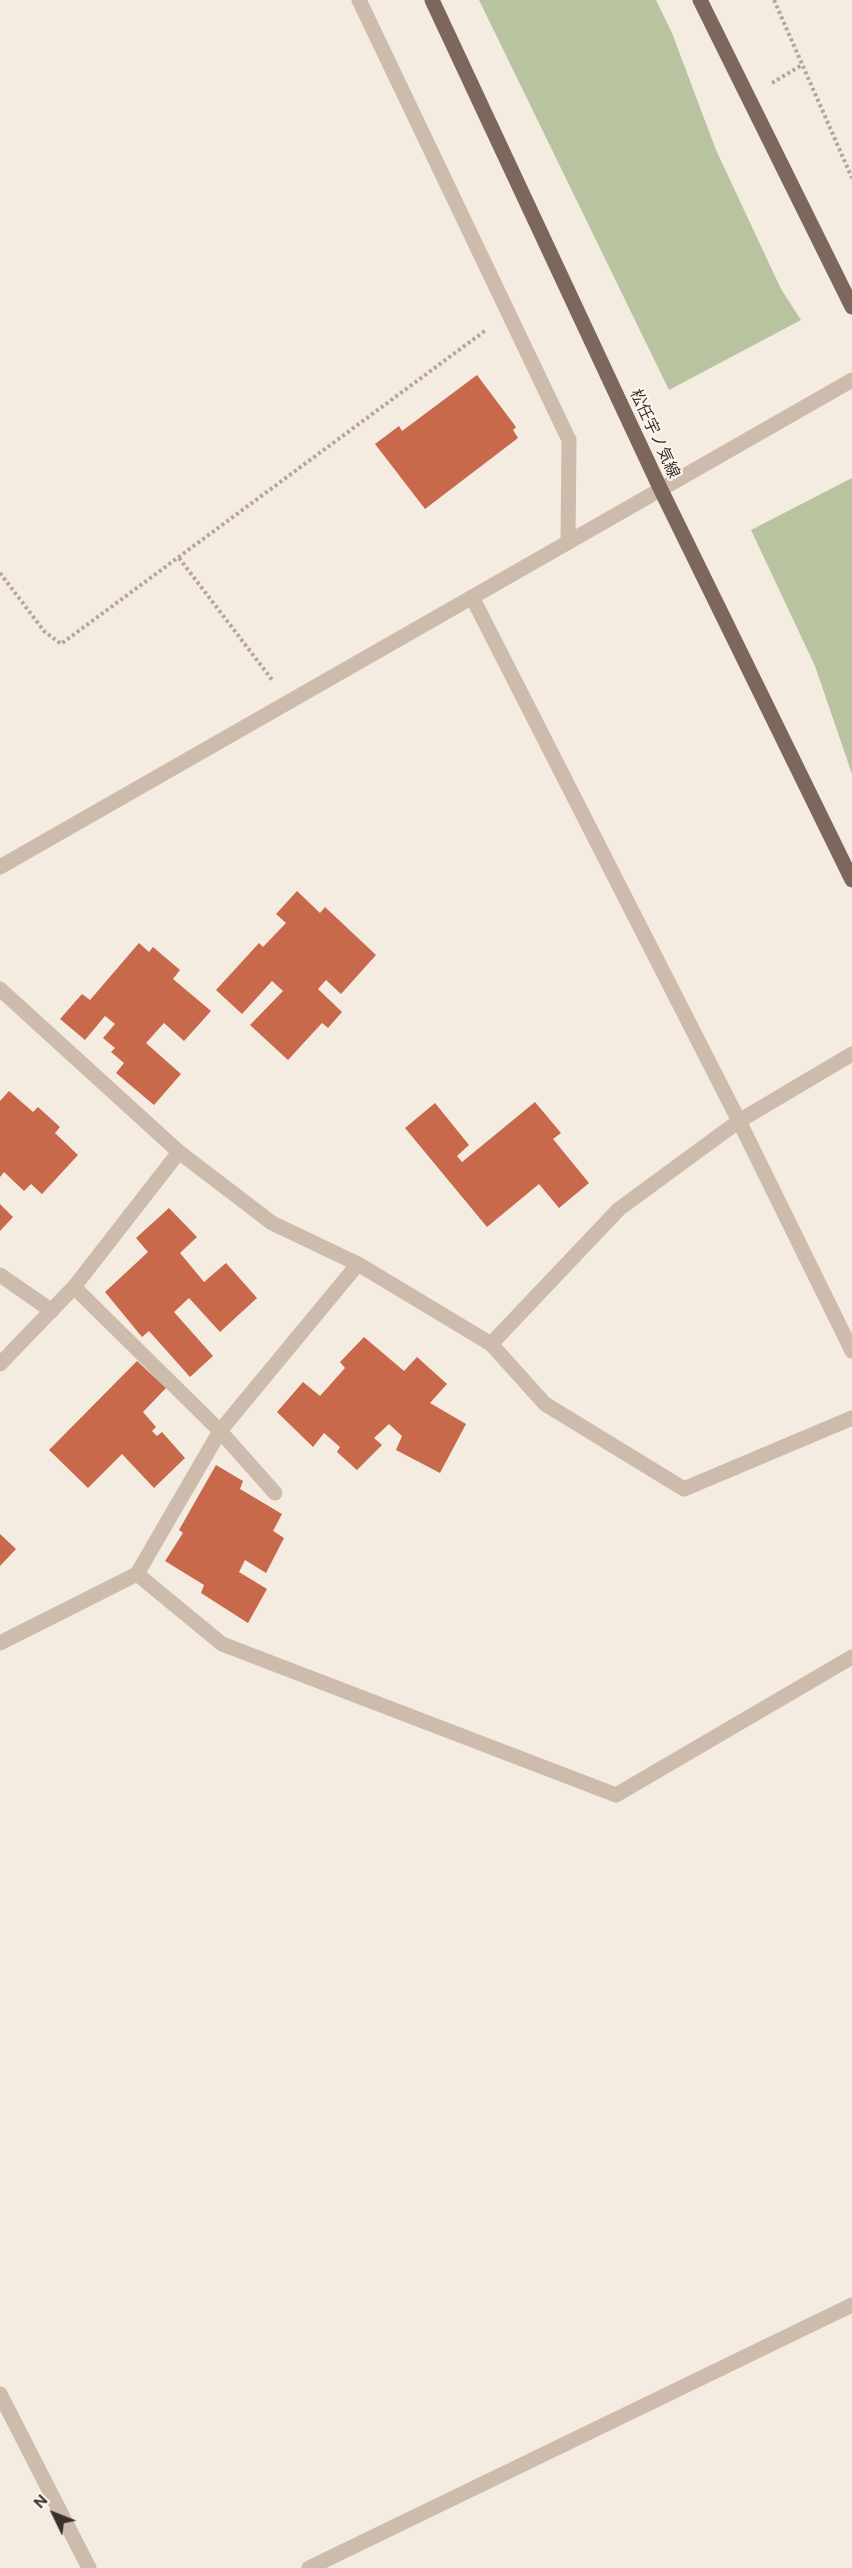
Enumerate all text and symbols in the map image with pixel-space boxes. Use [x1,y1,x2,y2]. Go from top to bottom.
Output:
street label: 松任宇ノ気線 [625,386,683,482]
north arrow [24,2484,84,2544]
text: N [29,2490,52,2513]

